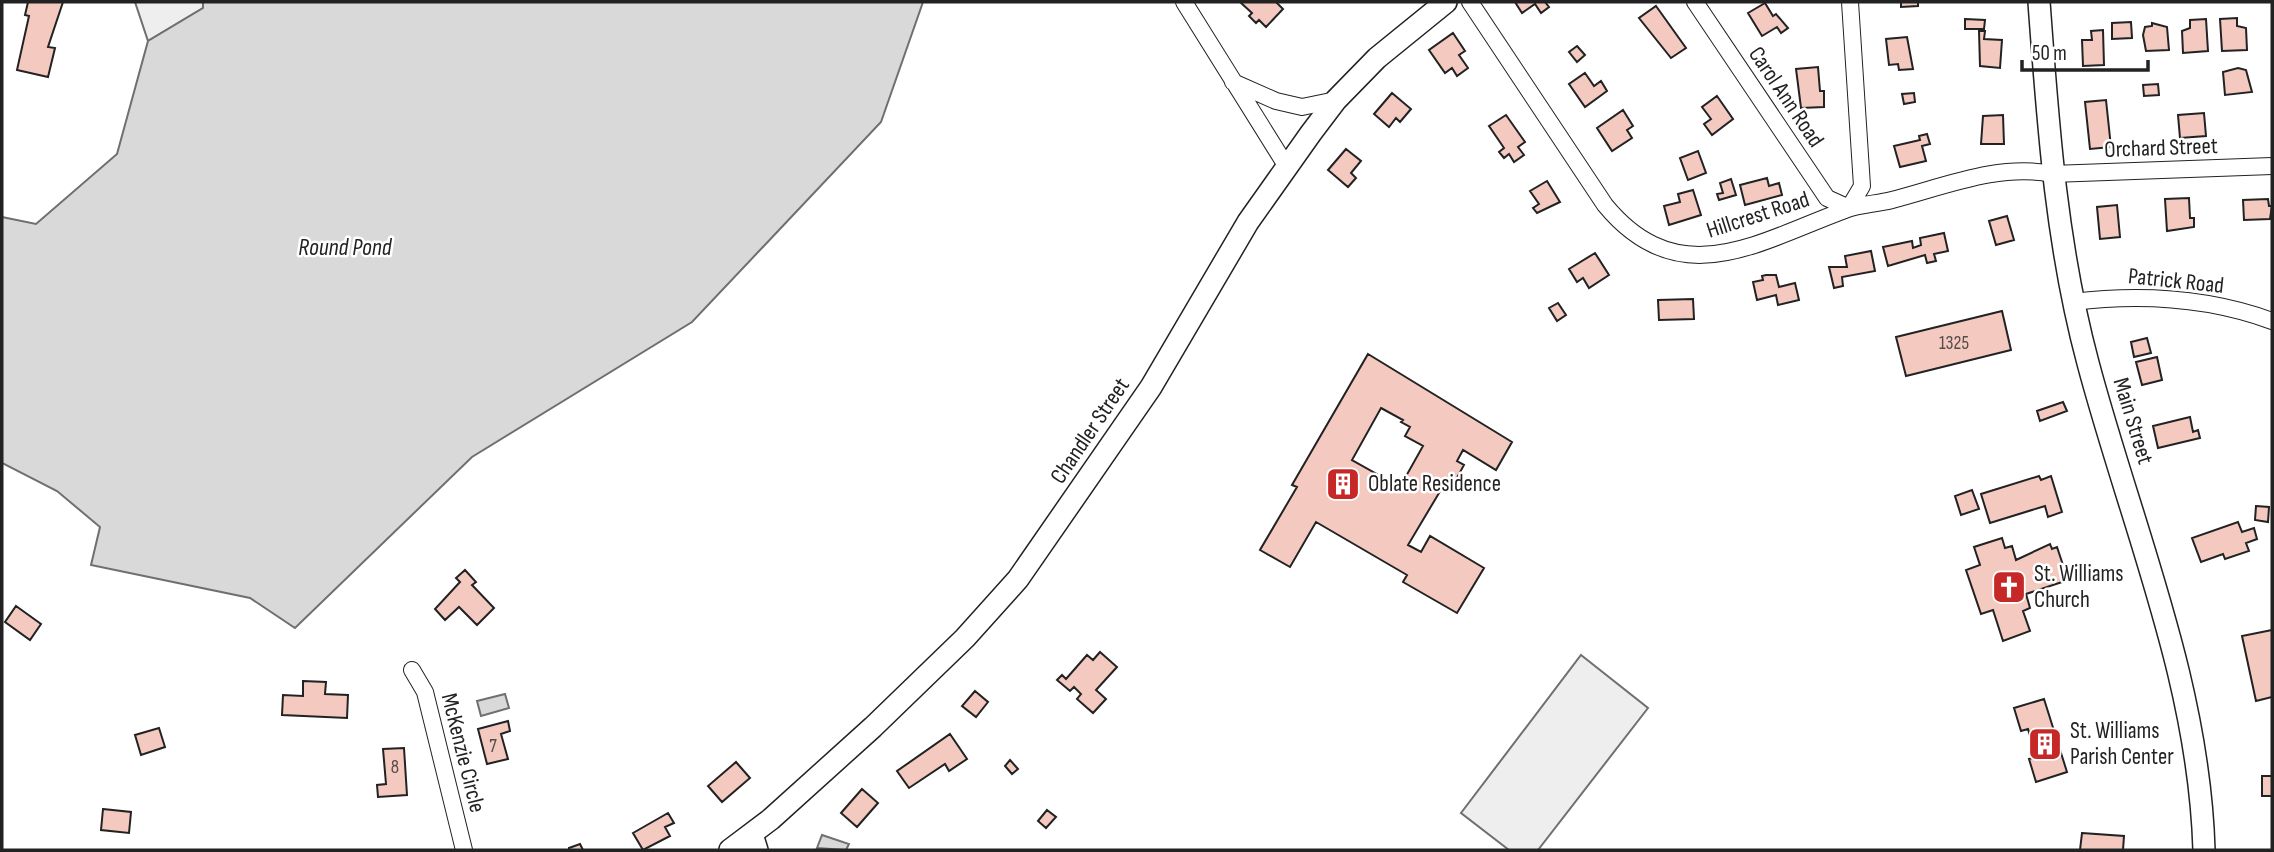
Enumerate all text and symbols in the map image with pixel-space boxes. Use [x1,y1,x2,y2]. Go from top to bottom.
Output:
scale bar [2022,28,2148,72]
street label: Carol Ann Road [1742,41,1830,153]
text: 50 m [2032,41,2067,66]
street label: Orchard Street [2104,132,2218,164]
street label: Hillcrest Road [1703,185,1813,245]
water label: Round Pond [298,233,393,262]
street label: Patrick Road [2127,262,2225,300]
house number: 1325 [1939,332,1969,355]
street label: Chandler Street [1044,373,1136,489]
street label: Main Street [2107,374,2159,468]
building icon: Oblate Residence [1324,465,1362,503]
place label: Oblate Residence [1368,470,1501,498]
place label: St. Williams Church [2034,560,2124,614]
church icon: St. Williams Church [1990,568,2028,606]
street label: McKenzie Circle [435,691,491,815]
place label: St. Williams Parish Center [2070,717,2174,771]
building icon: St. Williams Parish Center [2026,725,2064,763]
house number: 7 [489,735,497,758]
house number: 8 [391,756,399,779]

